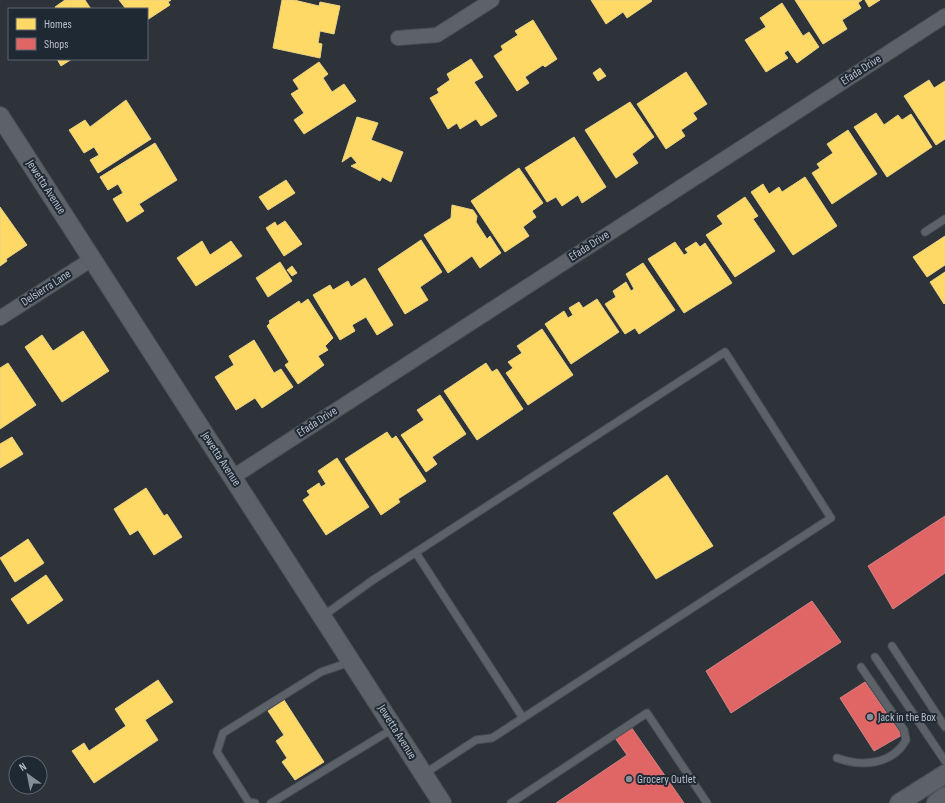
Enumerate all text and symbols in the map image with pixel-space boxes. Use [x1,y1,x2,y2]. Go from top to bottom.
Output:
legend [8,8,148,60]
text: Homes [44,17,72,32]
text: Shops [44,37,69,52]
street label: Efada Drive [838,51,884,89]
street label: Jewetta Avenue [22,156,69,217]
street label: Efada Drive [566,227,612,265]
street label: Delsierra Lane [18,266,74,310]
street label: Efada Drive [294,403,340,441]
street label: Jewetta Avenue [197,428,244,489]
street label: Jewetta Avenue [374,701,420,762]
place label: Jack in the Box [877,710,936,725]
marker: Jack in the Box [865,712,875,722]
north arrow [8,755,48,795]
text: N [17,760,29,774]
place label: Grocery Outlet [637,772,697,787]
marker: Grocery Outlet [624,774,634,784]

